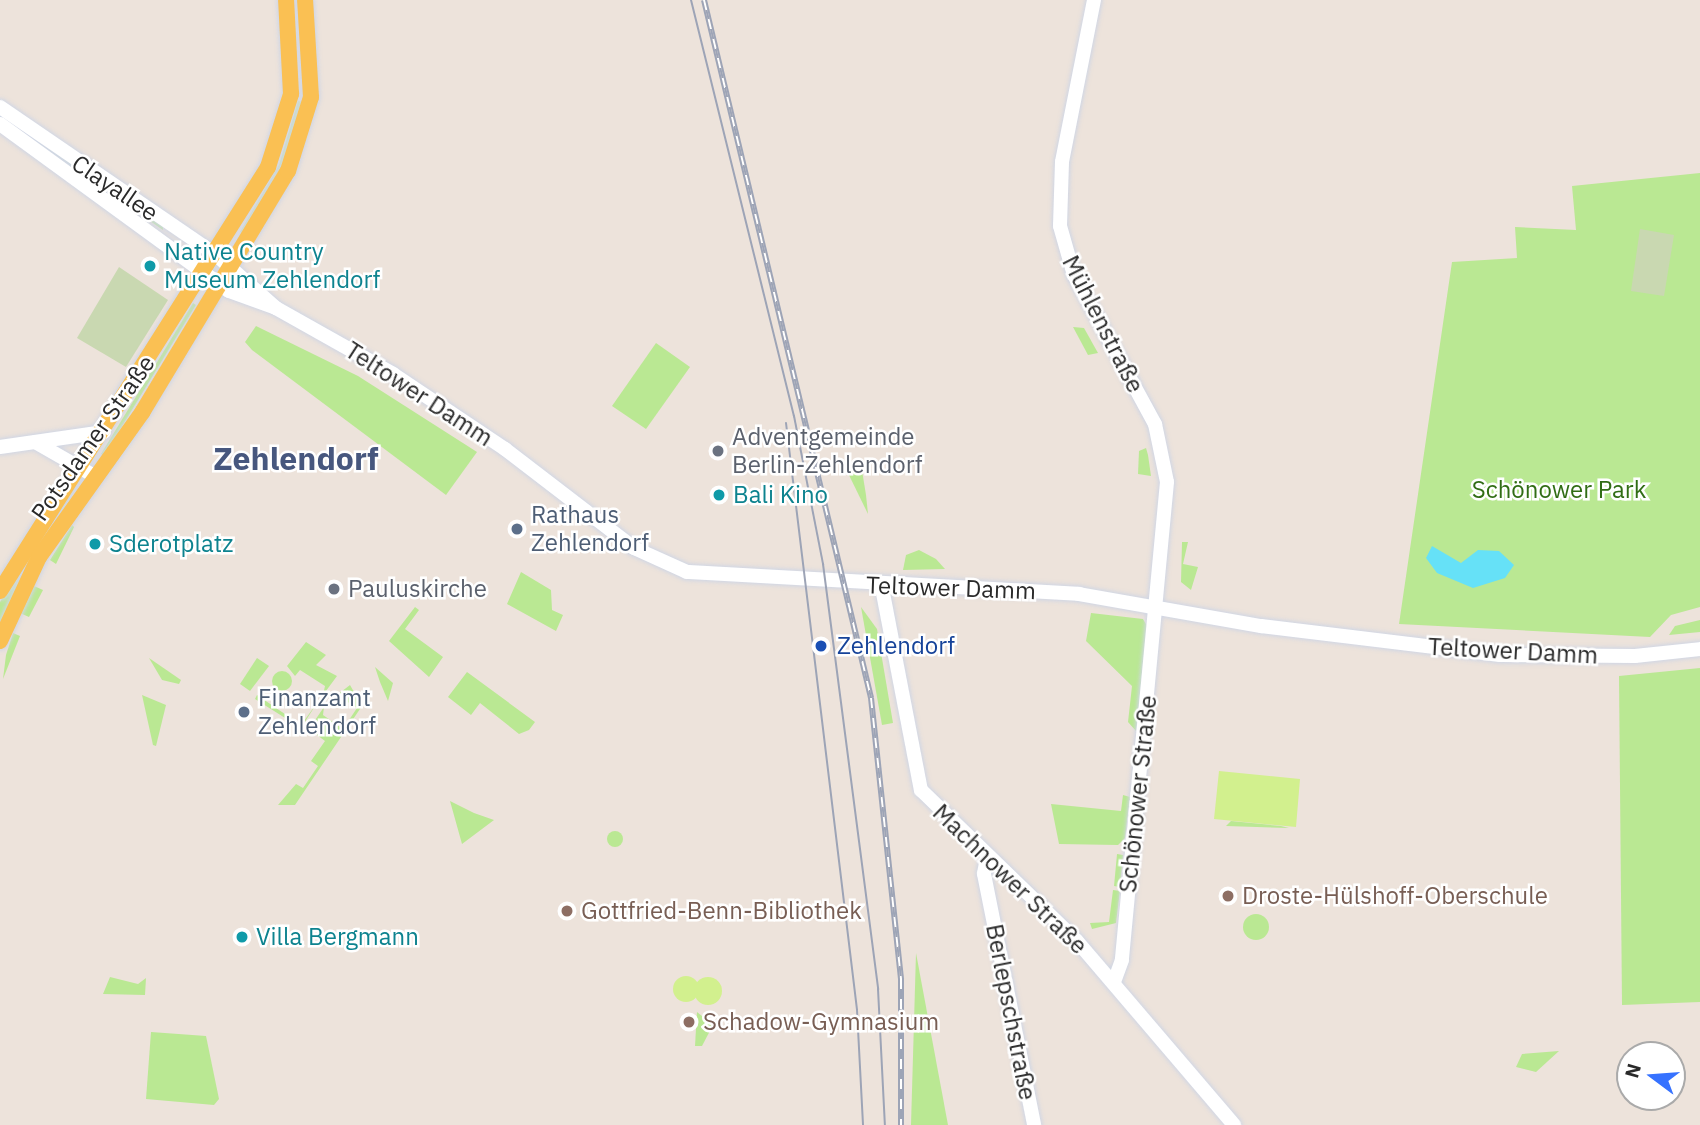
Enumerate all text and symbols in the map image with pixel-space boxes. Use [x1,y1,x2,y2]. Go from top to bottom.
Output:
street label: Clayallee [66,149,164,227]
place label: Native Country Museum Zehlendorf [164,238,380,294]
street label: Mühlenstraße [1056,251,1150,397]
marker: Native Country Museum Zehlendorf [142,258,158,274]
street label: Teltower Damm [340,336,498,452]
street label: Potsdamer Straße [25,350,161,526]
place label: Adventgemeinde Berlin-Zehlendorf [732,423,922,479]
district label: Zehlendorf [213,439,379,477]
marker: Adventgemeinde Berlin-Zehlendorf [710,443,726,459]
park label: Schönower Park [1472,476,1646,504]
place label: Bali Kino [733,481,828,509]
marker: Bali Kino [711,487,727,503]
place label: Rathaus Zehlendorf [531,501,649,557]
marker: Rathaus Zehlendorf [509,521,525,537]
place label: Sderotplatz [109,530,233,558]
marker: Sderotplatz [87,536,103,552]
street label: Teltower Damm [865,571,1037,605]
place label: Pauluskirche [348,575,487,603]
marker: Pauluskirche [326,581,342,597]
place label: Zehlendorf [837,632,955,660]
street label: Teltower Damm [1427,632,1599,670]
marker: Zehlendorf [811,636,831,656]
place label: Finanzamt Zehlendorf [258,684,376,740]
street label: Schönower Straße [1113,694,1163,894]
marker: Finanzamt Zehlendorf [236,704,252,720]
street label: Machnower Straße [927,798,1093,960]
place label: Droste-Hülshoff-Oberschule [1242,882,1548,910]
marker: Droste-Hülshoff-Oberschule [1220,888,1236,904]
place label: Gottfried-Benn-Bibliothek [581,897,862,925]
marker: Gottfried-Benn-Bibliothek [559,903,575,919]
street label: Berlepschstraße [980,922,1042,1102]
place label: Villa Bergmann [256,923,419,951]
marker: Villa Bergmann [234,929,250,945]
place label: Schadow-Gymnasium [703,1008,939,1036]
marker: Schadow-Gymnasium [681,1014,697,1030]
north arrow [1616,1041,1686,1111]
text: N [1619,1061,1646,1081]

